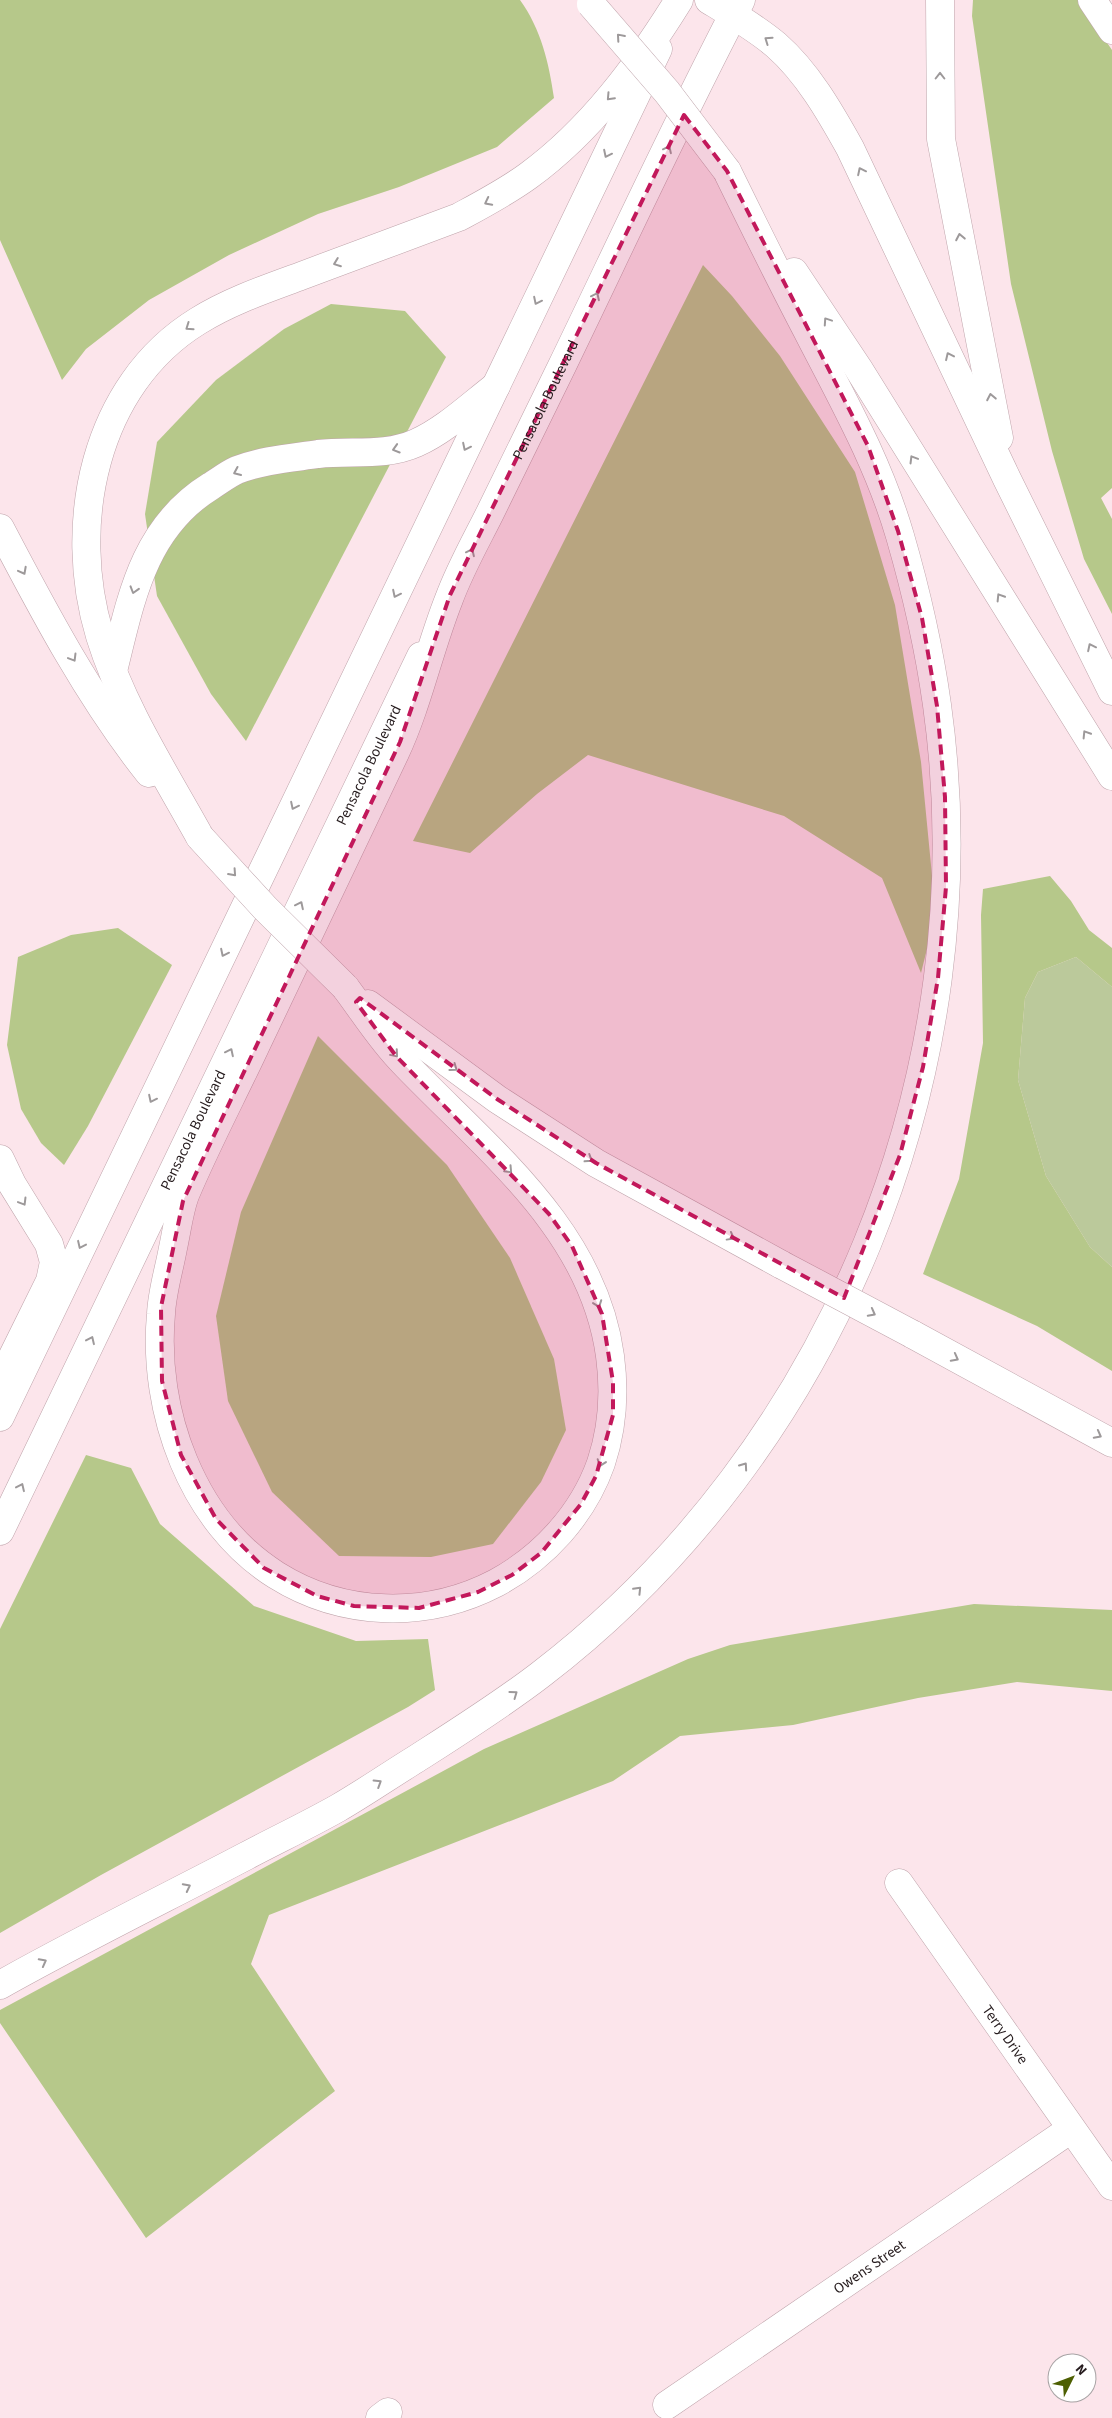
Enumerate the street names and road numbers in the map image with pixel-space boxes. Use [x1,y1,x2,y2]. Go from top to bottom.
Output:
street label: Pensacola Boulevard [507,336,584,463]
street label: Pensacola Boulevard [331,702,406,829]
street label: Pensacola Boulevard [155,1066,231,1194]
street label: Terry Drive [977,2001,1034,2068]
street label: Owens Street [829,2235,910,2299]

